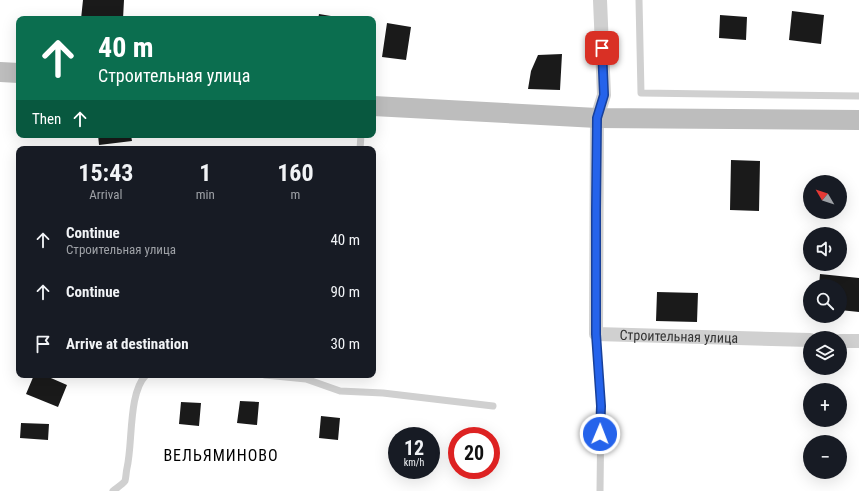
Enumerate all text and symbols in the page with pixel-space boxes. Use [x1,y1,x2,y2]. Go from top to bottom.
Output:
text: 40 m [98,31,154,64]
pin [585,31,619,65]
icon: ahead [32,32,84,84]
icon: arrive [591,37,613,59]
text: Строительная улица [98,65,250,86]
icon: ahead [69,108,91,130]
text: Then [32,110,61,128]
text: 15:43 [78,159,133,187]
text: 1 [199,159,211,187]
text: 160 [277,159,314,187]
north arrow [803,175,847,219]
map controls [803,175,847,479]
text: Arrival [89,187,122,202]
text: min [196,187,215,202]
text: m [291,187,300,202]
text: Continue [66,224,120,242]
button: sound [803,227,847,271]
icon: ahead [32,229,54,251]
text: 40 m [330,231,360,249]
text: Строительная улица [66,242,176,257]
button: search [803,279,847,323]
icon: ahead [32,281,54,303]
text: Continue [66,283,120,301]
text: 90 m [330,283,360,301]
street label: Строительная улица [619,327,738,346]
button: layers [803,331,847,375]
icon: arrive [32,333,54,355]
text: Arrive at destination [66,335,189,353]
text: 30 m [330,335,360,353]
button: + [803,383,847,427]
position arrow [579,413,621,455]
speed limit sign: 20 [448,427,500,479]
button: − [803,435,847,479]
text: 12 [404,436,424,460]
district label: ВЕЛЬЯМИНОВО [163,446,279,465]
text: km/h [404,457,424,468]

